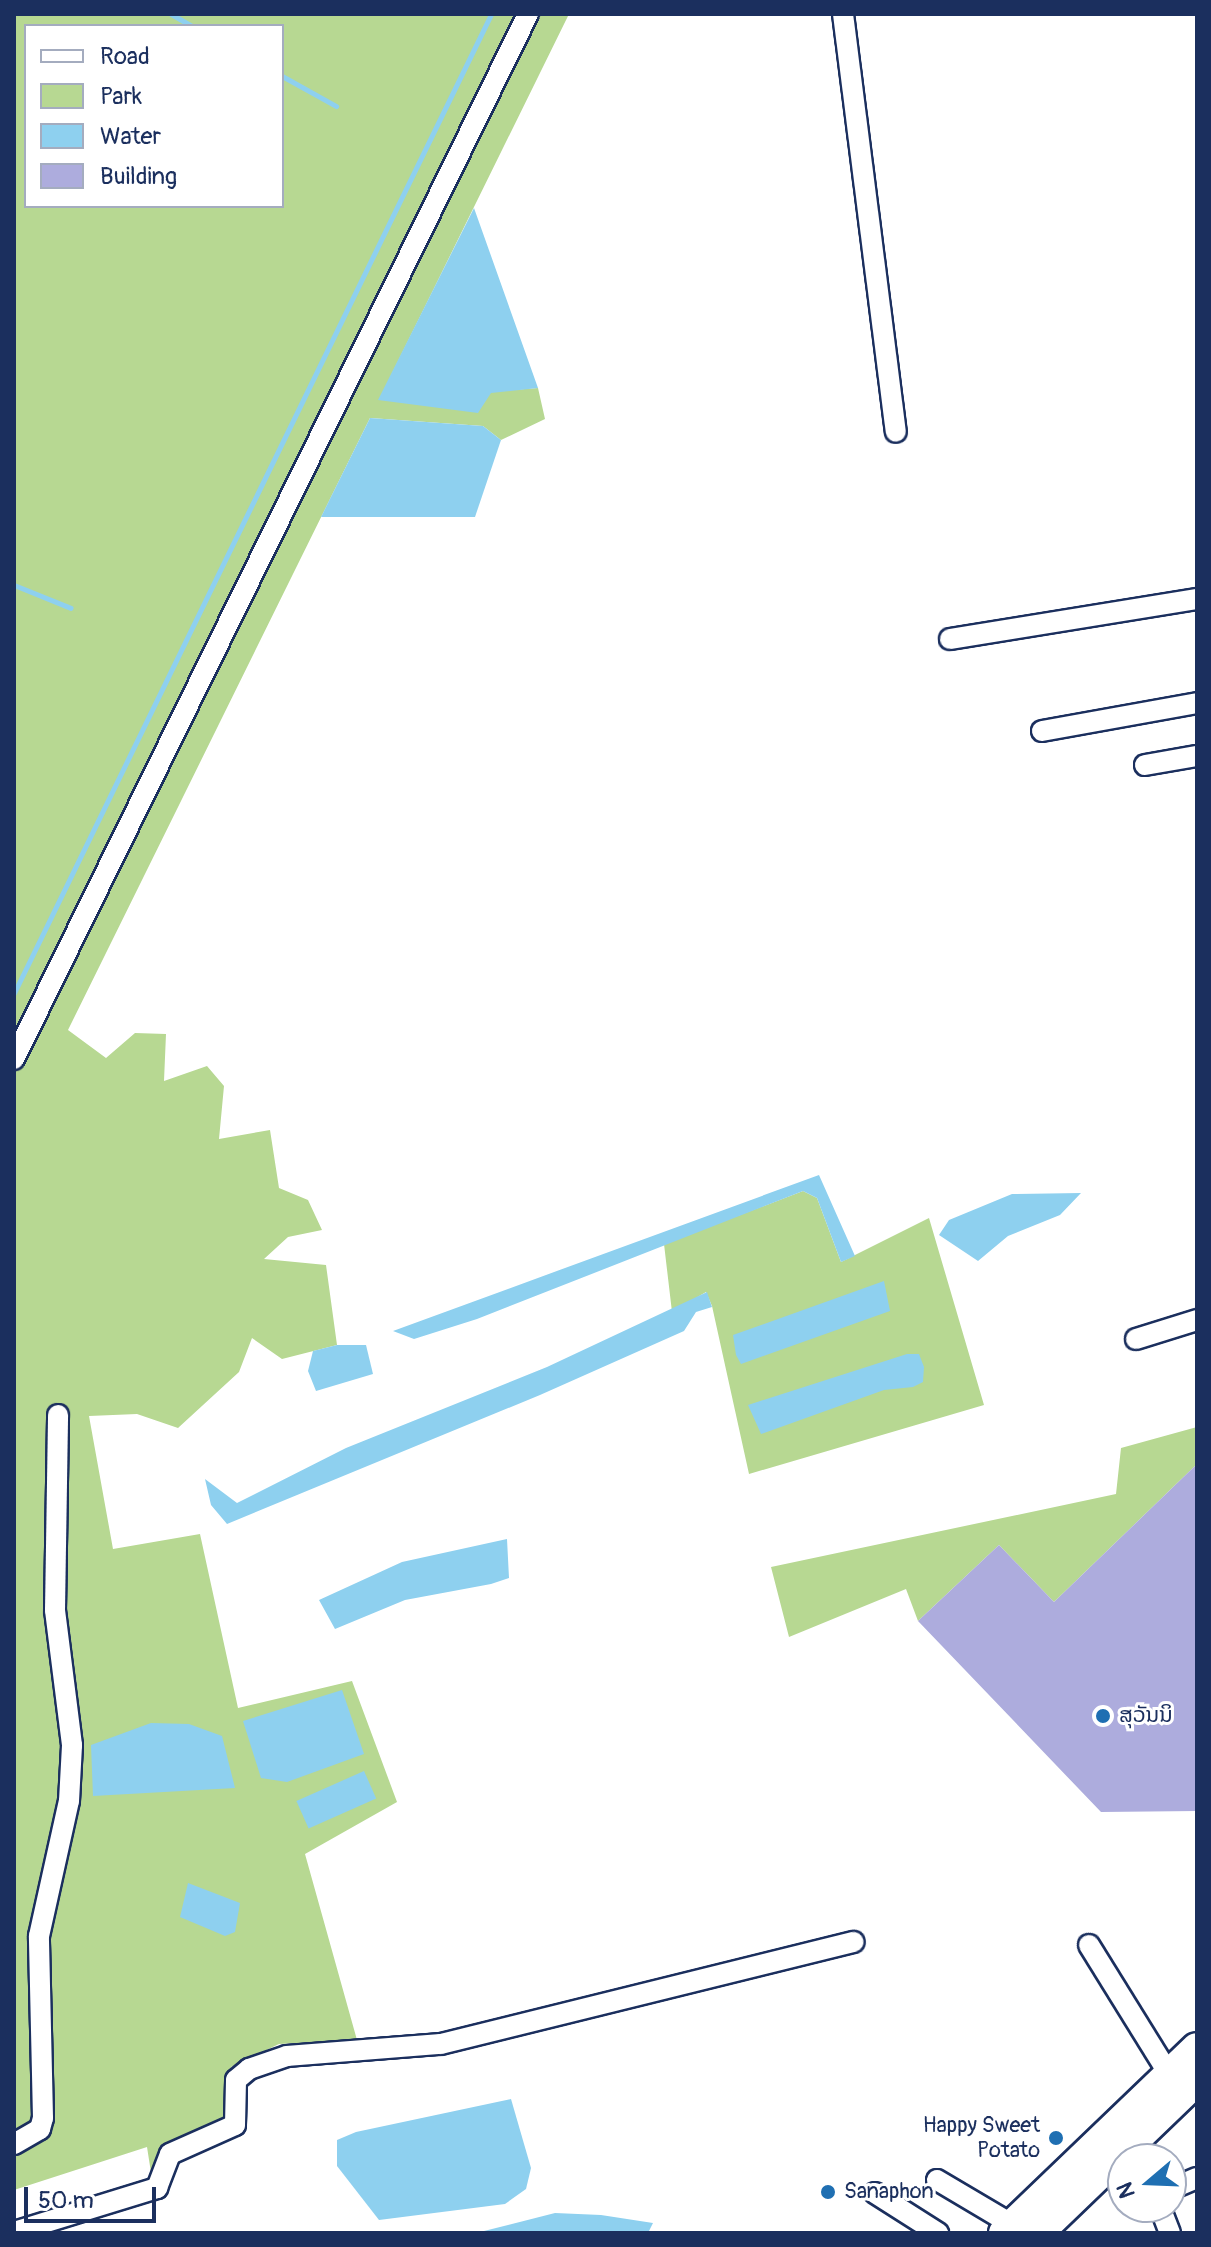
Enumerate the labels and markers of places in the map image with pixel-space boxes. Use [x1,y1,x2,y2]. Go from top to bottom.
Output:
place label: ສຸວັນນິ [1119,1703,1173,1729]
marker: ສຸວັນນິ [1094,1707,1112,1725]
place label: Happy Sweet Potato [923,2112,1040,2164]
marker: Happy Sweet Potato [1047,2129,1065,2147]
place label: Sanaphon [844,2179,934,2205]
marker: Sanaphon [819,2183,837,2201]

